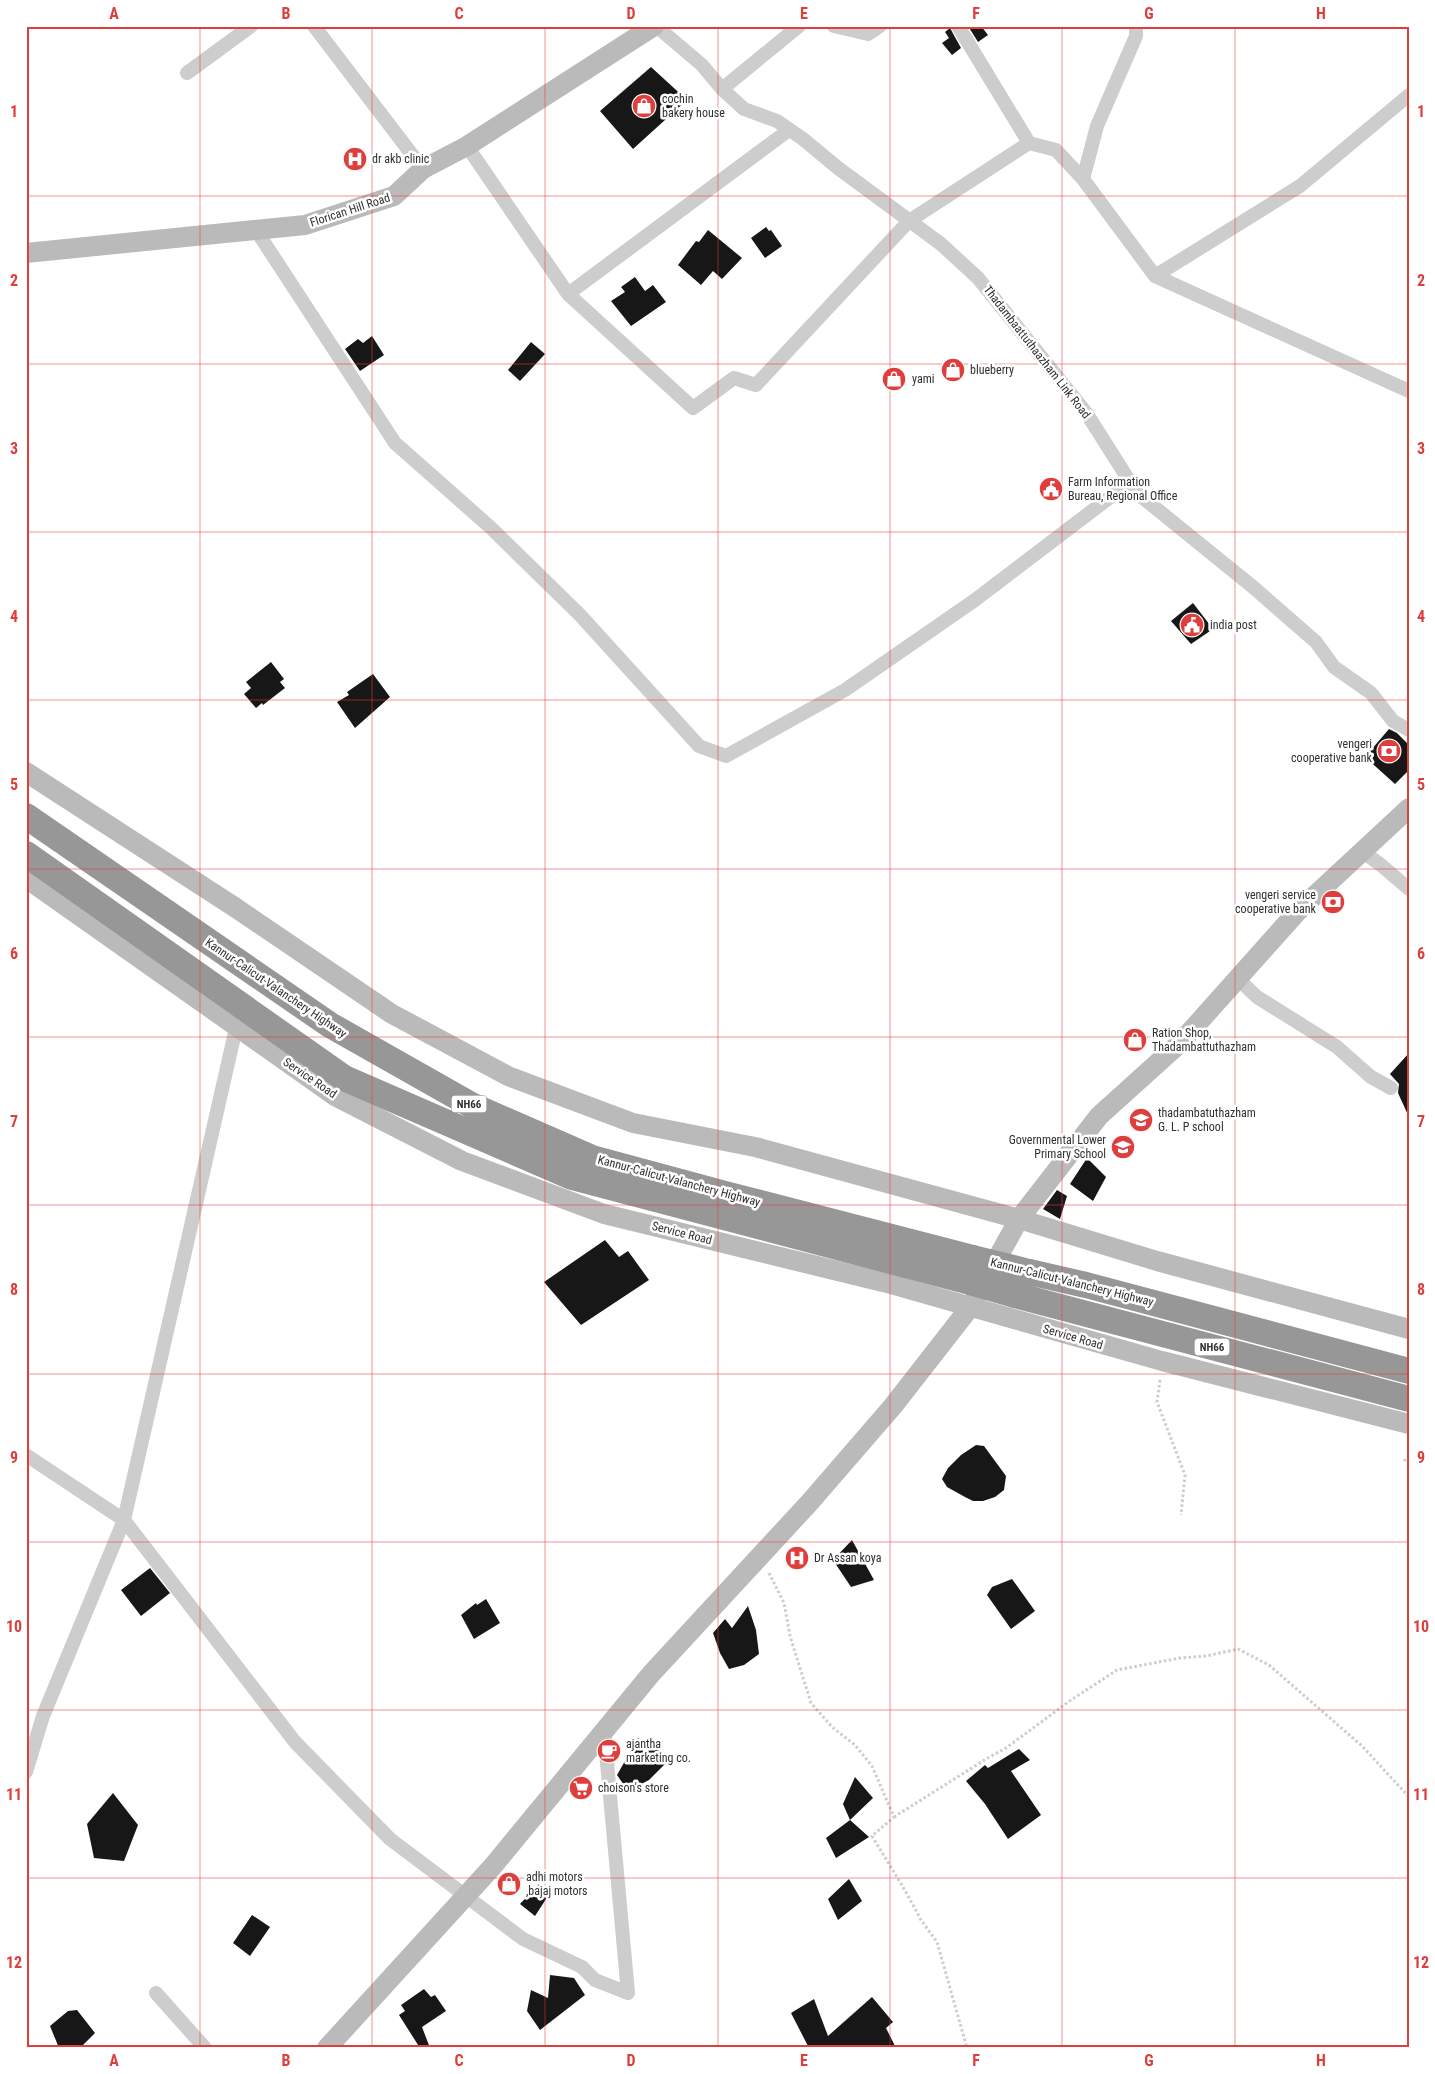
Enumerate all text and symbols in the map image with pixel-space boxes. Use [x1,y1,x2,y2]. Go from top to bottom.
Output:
text: A [109,4,119,23]
text: B [282,4,291,23]
text: C [454,4,464,23]
text: D [626,4,636,23]
text: E [800,4,808,23]
text: F [972,4,980,23]
text: G [1144,4,1154,23]
text: H [1316,4,1326,23]
place label: cochin bakery house [662,92,725,120]
shop icon: cochin bakery house [631,93,657,119]
text: 1 [10,102,18,121]
text: 1 [1417,102,1425,121]
hospital icon: dr akb clinic [342,146,368,172]
place label: dr akb clinic [372,152,430,166]
street label: Florican Hill Road [308,190,392,230]
text: 2 [10,271,18,290]
text: 2 [1417,271,1425,290]
street label: Thadambaattuthaazham Link Road [981,283,1093,421]
shop icon: blueberry [940,357,966,383]
place label: blueberry [970,363,1014,377]
shop icon: yami [881,366,907,392]
place label: yami [912,372,934,386]
text: 3 [10,439,18,458]
text: 3 [1417,439,1425,458]
place label: Farm Information Bureau, Regional Office [1068,475,1178,503]
public building icon: Farm Information Bureau, Regional Office [1038,476,1064,502]
text: 4 [10,607,18,626]
text: 4 [1417,607,1425,626]
public building icon: india post [1179,612,1205,638]
place label: india post [1210,618,1257,632]
place label: vengeri cooperative bank [1291,737,1373,765]
bank icon: vengeri cooperative bank [1376,738,1402,764]
text: 5 [10,775,18,794]
text: 5 [1417,775,1425,794]
place label: vengeri service cooperative bank [1235,888,1317,916]
bank icon: vengeri service cooperative bank [1320,889,1346,915]
street label: Kannur-Calicut-Valanchery Highway [203,935,349,1041]
text: 6 [10,944,18,963]
text: 6 [1417,944,1425,963]
place label: Ration Shop, Thadambattuthazham [1152,1026,1256,1054]
shop icon: Ration Shop, Thadambattuthazham [1122,1027,1148,1053]
street label: Service Road [281,1055,339,1101]
road number: NH66 [452,1096,486,1112]
place label: thadambatuthazham G. L. P school [1158,1106,1256,1134]
school or university icon: thadambatuthazham G. L. P school [1128,1107,1154,1133]
text: 7 [10,1112,18,1131]
text: 7 [1417,1112,1425,1131]
place label: Governmental Lower Primary School [1009,1133,1106,1161]
school or university icon: Governmental Lower Primary School [1110,1134,1136,1160]
street label: Kannur-Calicut-Valanchery Highway [596,1153,762,1209]
street label: Service Road [650,1219,714,1247]
street label: Kannur-Calicut-Valanchery Highway [989,1255,1155,1309]
text: 8 [10,1280,18,1299]
text: 8 [1417,1280,1425,1299]
street label: Service Road [1042,1322,1105,1352]
road number: NH66 [1194,1338,1230,1355]
text: 9 [10,1448,18,1467]
text: 9 [1417,1448,1425,1467]
hospital icon: Dr Assan koya [784,1545,810,1571]
place label: Dr Assan koya [814,1551,882,1565]
text: 10 [6,1617,22,1636]
text: 10 [1413,1617,1429,1636]
place label: ajantha marketing co. [626,1737,691,1765]
cafe icon: ajantha marketing co. [596,1738,622,1764]
supermarket icon: choison's store [568,1775,594,1801]
place label: choison's store [598,1781,669,1795]
text: 11 [6,1785,22,1804]
text: 11 [1413,1785,1429,1804]
place label: adhi motors ,bajaj motors [526,1870,588,1898]
shop icon: adhi motors ,bajaj motors [496,1871,522,1897]
text: 12 [6,1953,22,1972]
text: 12 [1413,1953,1429,1972]
text: A [109,2051,119,2070]
text: B [282,2051,291,2070]
text: C [454,2051,464,2070]
text: D [626,2051,636,2070]
text: E [800,2051,808,2070]
text: F [972,2051,980,2070]
text: G [1144,2051,1154,2070]
text: H [1316,2051,1326,2070]

